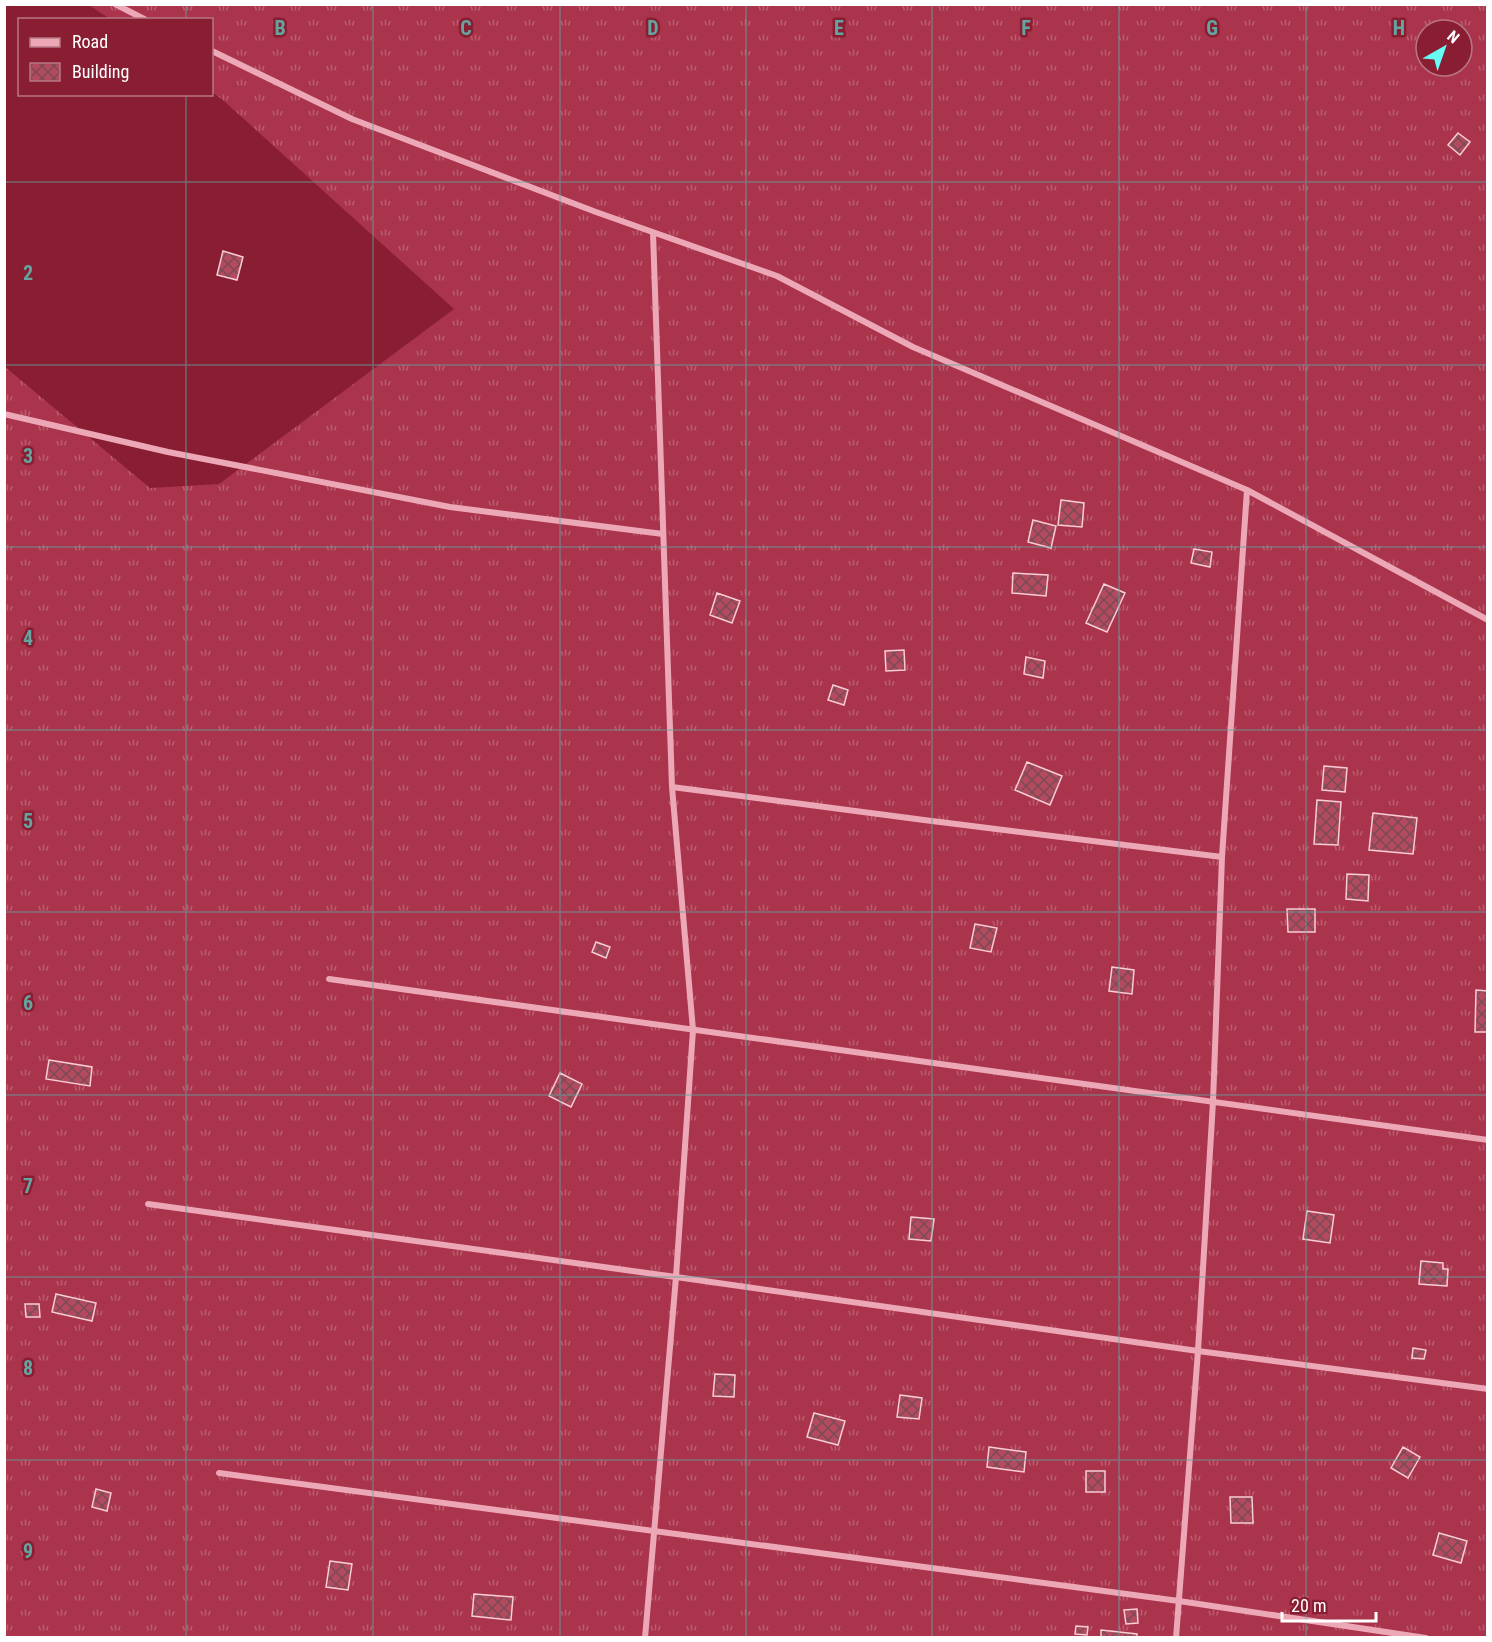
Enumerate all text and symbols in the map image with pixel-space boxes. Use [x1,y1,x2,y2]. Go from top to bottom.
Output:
text: B [274,16,286,40]
text: C [460,16,472,40]
text: D [647,16,659,40]
text: E [834,16,844,40]
text: F [1021,16,1031,40]
text: G [1206,16,1218,40]
text: H [1393,16,1405,40]
legend [18,18,213,96]
north arrow [1414,18,1474,78]
text: N [1443,26,1463,47]
text: Road [72,31,108,52]
text: Building [72,61,129,82]
text: 2 [23,261,33,285]
text: 3 [23,444,33,468]
text: 4 [23,626,33,650]
text: 5 [23,809,33,833]
text: 6 [23,991,33,1015]
text: 7 [23,1174,33,1198]
text: 8 [23,1356,33,1380]
text: 9 [23,1539,33,1563]
scale bar [1282,1585,1376,1623]
text: 20 m [1291,1595,1326,1616]

